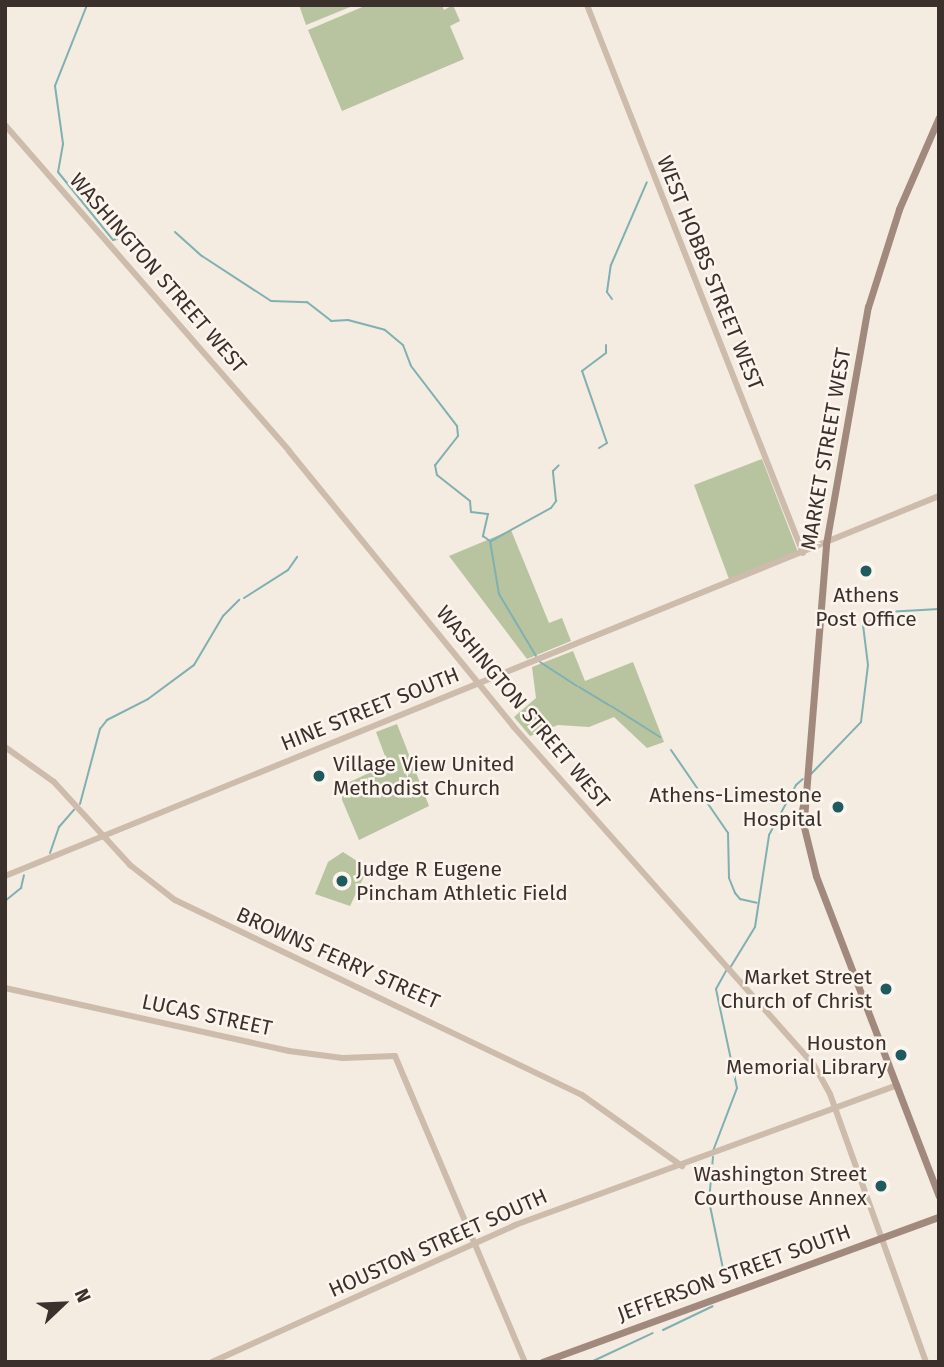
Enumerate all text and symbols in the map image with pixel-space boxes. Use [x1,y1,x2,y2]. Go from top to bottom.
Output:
street label: WEST HOBBS STREET WEST [651,152,769,394]
street label: WASHINGTON STREET WEST [64,168,252,378]
street label: MARKET STREET WEST [796,346,856,552]
marker: Athens Post Office [858,563,874,579]
place label: Athens Post Office [815,582,917,632]
street label: WASHINGTON STREET WEST [431,601,615,813]
street label: HINE STREET SOUTH [277,662,463,756]
place label: Village View United Methodist Church [333,751,515,801]
marker: Village View United Methodist Church [311,768,327,784]
place label: Athens-Limestone Hospital [649,782,822,832]
marker: Athens-Limestone Hospital [828,797,848,817]
place label: Judge R Eugene Pincham Athletic Field [356,856,568,906]
marker: Judge R Eugene Pincham Athletic Field [334,873,350,889]
street label: BROWNS FERRY STREET [232,902,444,1014]
place label: Market Street Church of Christ [720,964,872,1014]
marker: Market Street Church of Christ [878,981,894,997]
street label: LUCAS STREET [140,989,274,1041]
place label: Houston Memorial Library [726,1030,887,1080]
marker: Houston Memorial Library [893,1047,909,1063]
place label: Washington Street Courthouse Annex [693,1161,867,1211]
marker: Washington Street Courthouse Annex [873,1178,889,1194]
street label: HOUSTON STREET SOUTH [325,1183,551,1303]
street label: JEFFERSON STREET SOUTH [614,1219,854,1327]
north arrow [28,1269,98,1339]
text: N [70,1285,96,1306]

